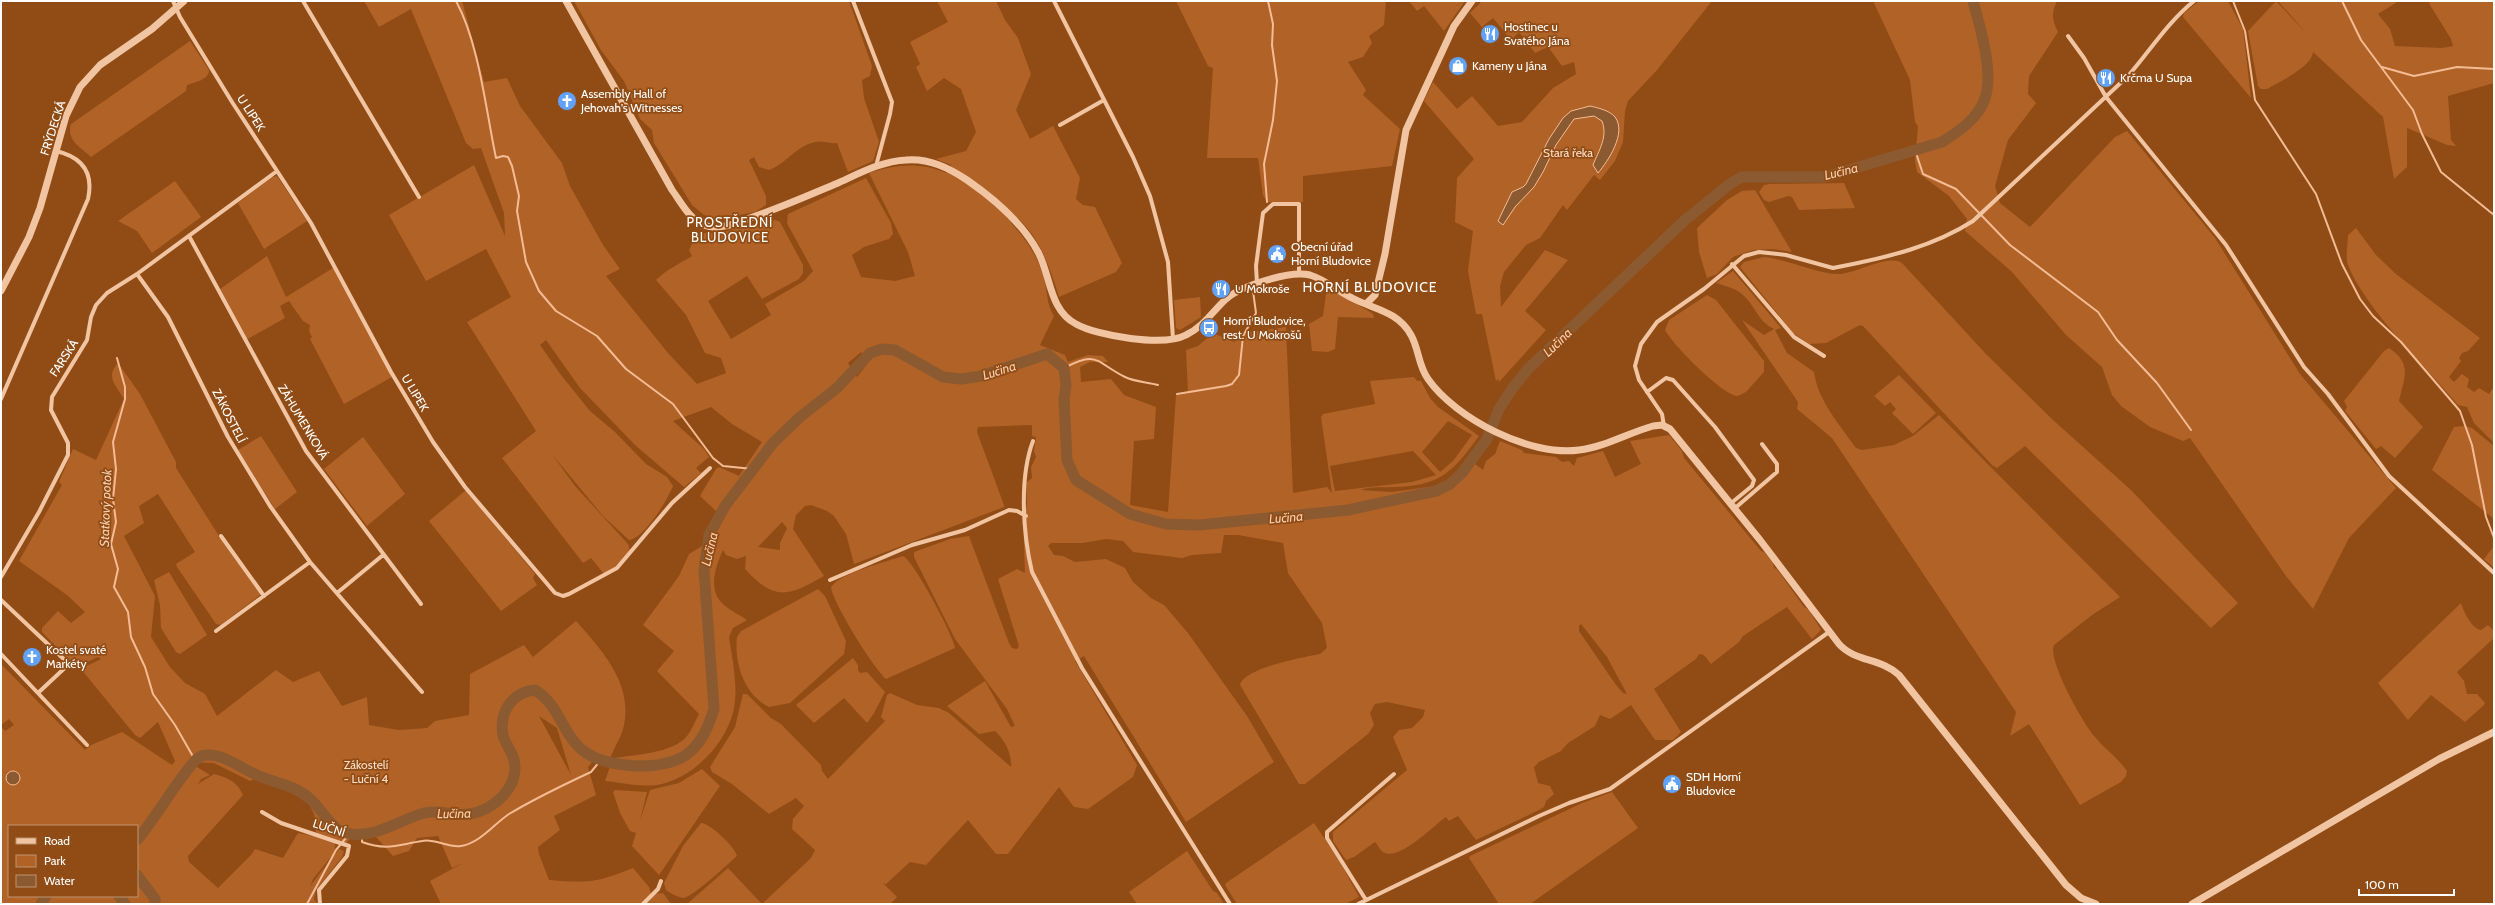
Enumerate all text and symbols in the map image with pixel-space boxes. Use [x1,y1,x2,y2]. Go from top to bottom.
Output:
place label: Hostinec u Svatého Jána [1504,19,1570,48]
restaurant icon: Hostinec u Svatého Jána [1479,23,1501,45]
shop icon: Kameny u Jána [1447,55,1469,77]
place label: Kameny u Jána [1472,58,1547,73]
restaurant icon: Krčma U Supa [2095,67,2117,89]
place label: Krčma U Supa [2120,70,2192,85]
place label: Assembly Hall of Jehovah's Witnesses [580,86,682,115]
church icon: Assembly Hall of Jehovah's Witnesses [556,90,578,112]
street label: U LIPEK [234,92,269,134]
street label: FRÝDECKÁ [37,98,69,157]
park label: Stará řeka [1543,145,1593,160]
water label: Lučina [1822,159,1860,183]
district label: PROSTŘEDNÍ BLUDOVICE [687,213,773,245]
place label: Obecní úřad Horní Bludovice [1291,239,1371,268]
public building icon: Obecní úřad Horní Bludovice [1266,243,1288,265]
restaurant icon: U Mokroše [1210,278,1232,300]
district label: HORNÍ BLUDOVICE [1302,278,1438,296]
place label: U Mokroše [1235,281,1289,296]
place label: Horní Bludovice, rest. U Mokrošů [1223,313,1306,342]
bus stop icon: Horní Bludovice, rest. U Mokrošů [1198,317,1220,339]
water label: Lučina [1539,324,1575,360]
street label: FARSKÁ [46,336,81,379]
water label: Lučina [980,357,1018,383]
street label: U LIPEK [399,371,432,414]
street label: ZÁHUMENKOVÁ [275,381,332,463]
street label: ZÁKOSTELÍ [209,386,249,445]
water label: Statkový potok [96,469,114,547]
water label: Lučina [1268,508,1304,526]
water label: Lučina [697,530,721,568]
place label: Kostel svaté Markéty [46,642,106,671]
church icon: Kostel svaté Markéty [21,646,43,668]
park label: Zákostelí - Luční 4 [344,757,389,786]
place label: SDH Horní Bludovice [1686,769,1741,798]
public building icon: SDH Horní Bludovice [1661,773,1683,795]
water label: Lučina [437,805,471,821]
street label: LUČNÍ [311,815,347,840]
legend [8,825,138,897]
text: Road [44,833,70,848]
text: Park [44,853,66,868]
scale bar [2359,871,2454,897]
text: Water [44,873,75,888]
text: 100 m [2365,877,2399,892]

